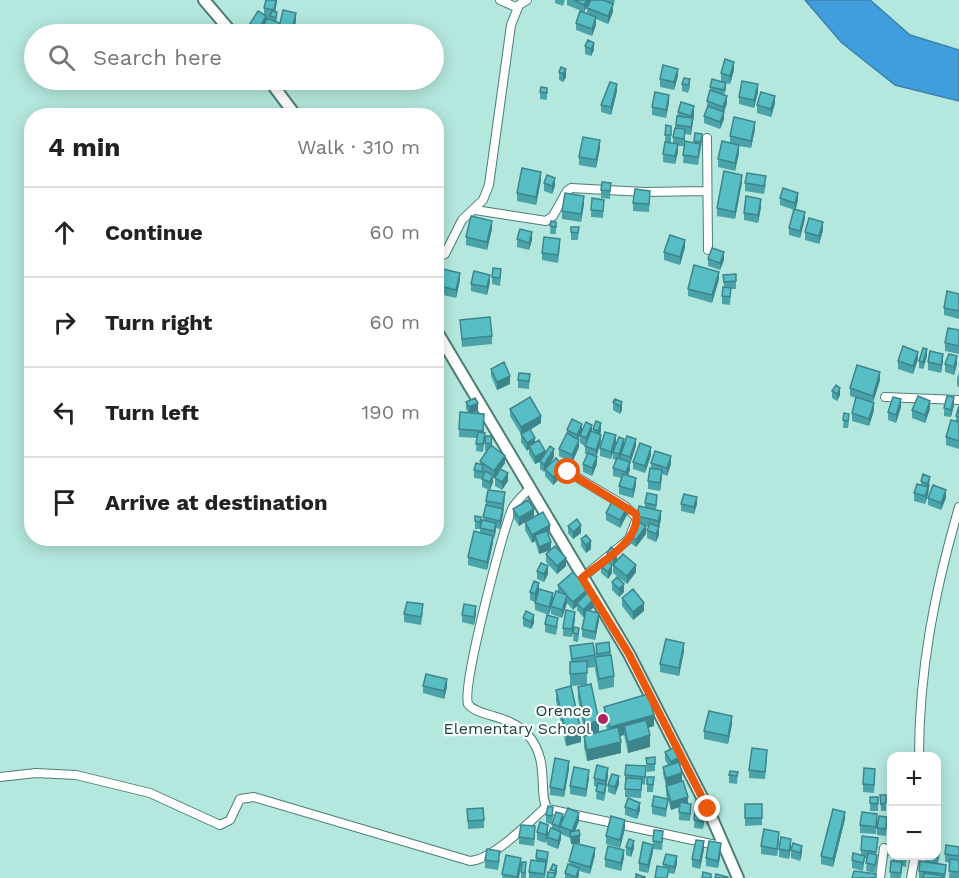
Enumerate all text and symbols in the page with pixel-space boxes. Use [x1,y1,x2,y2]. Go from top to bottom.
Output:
search box [24,24,444,90]
icon: search [45,41,78,74]
text: Search here [93,45,222,70]
text: 4 min [48,132,120,162]
text: Walk · 310 m [297,135,420,159]
icon: ahead [48,216,81,249]
text: Continue [105,220,203,245]
text: 60 m [370,220,420,244]
icon: right [48,306,81,339]
text: Turn right [105,310,212,335]
text: 60 m [370,310,420,334]
icon: left [48,396,81,429]
text: Turn left [105,400,199,425]
text: 190 m [362,400,420,424]
route start [554,458,580,484]
icon: arrive [48,486,81,519]
text: Arrive at destination [105,490,328,515]
place label: Orence Elementary School [444,701,591,738]
marker: Orence Elementary School [596,712,610,726]
map controls [887,752,941,860]
button: + [887,752,941,806]
route end [694,795,720,821]
button: − [887,806,941,860]

